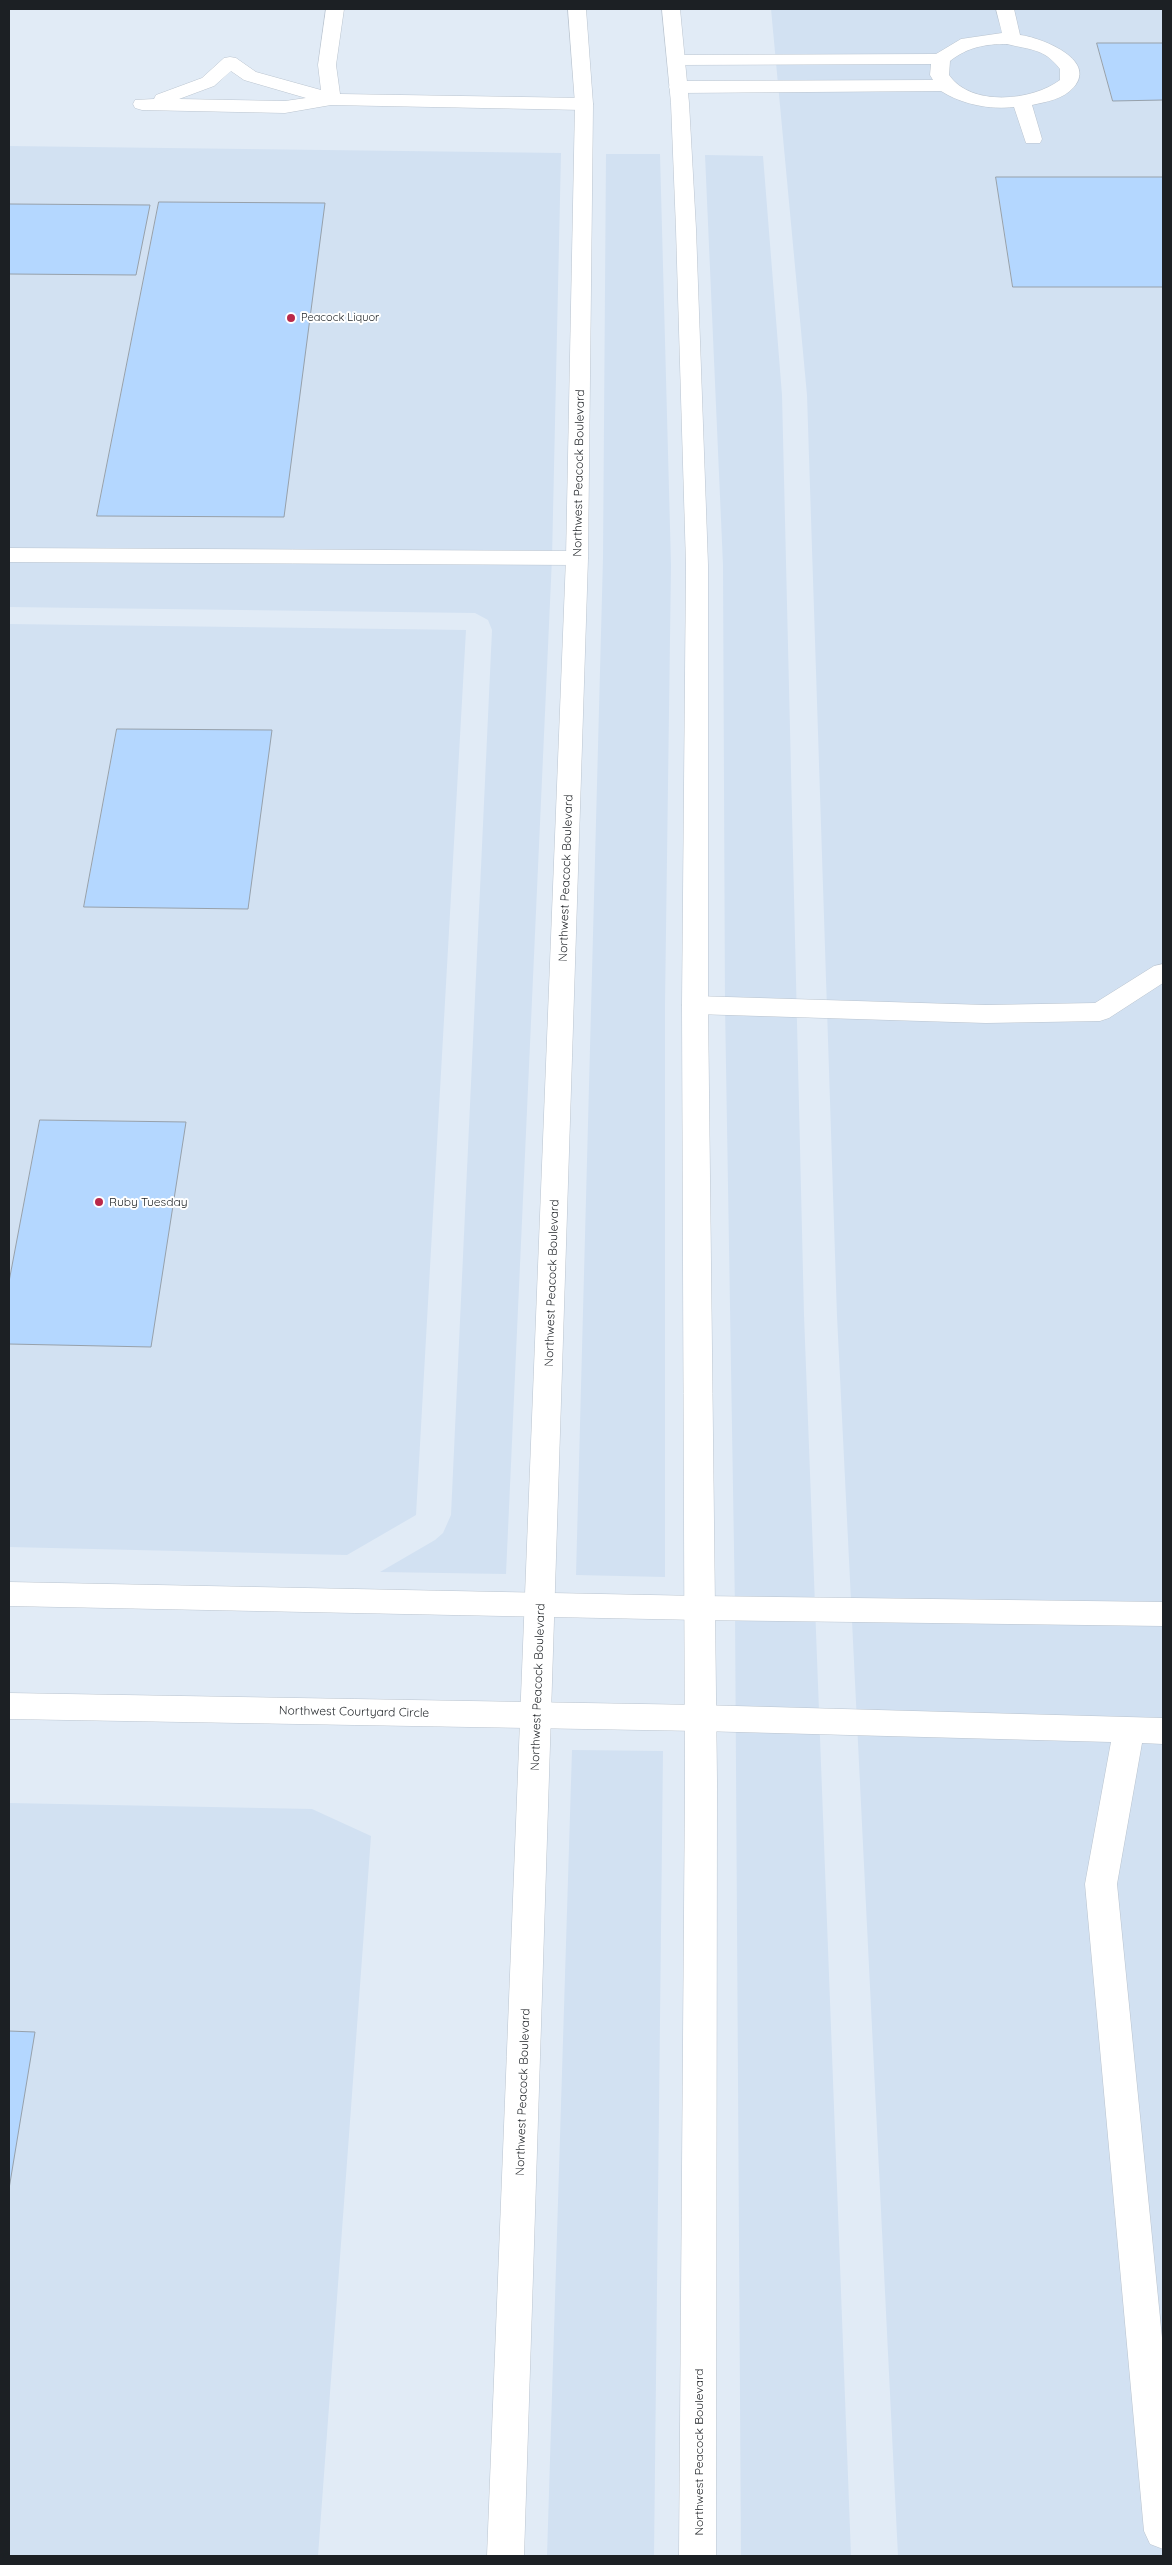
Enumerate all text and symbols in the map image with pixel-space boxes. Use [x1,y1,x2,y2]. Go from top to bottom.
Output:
place label: Peacock Liquor [301,311,379,325]
marker: Peacock Liquor [285,312,297,324]
street label: Northwest Peacock Boulevard [570,389,588,557]
street label: Northwest Peacock Boulevard [556,794,576,962]
place label: Ruby Tuesday [109,1195,188,1209]
marker: Ruby Tuesday [93,1196,105,1208]
street label: Northwest Peacock Boulevard [542,1199,562,1367]
street label: Northwest Peacock Boulevard [528,1603,548,1771]
street label: Northwest Courtyard Circle [279,1703,429,1721]
street label: Northwest Peacock Boulevard [513,2008,533,2176]
street label: Northwest Peacock Boulevard [692,2368,706,2536]

